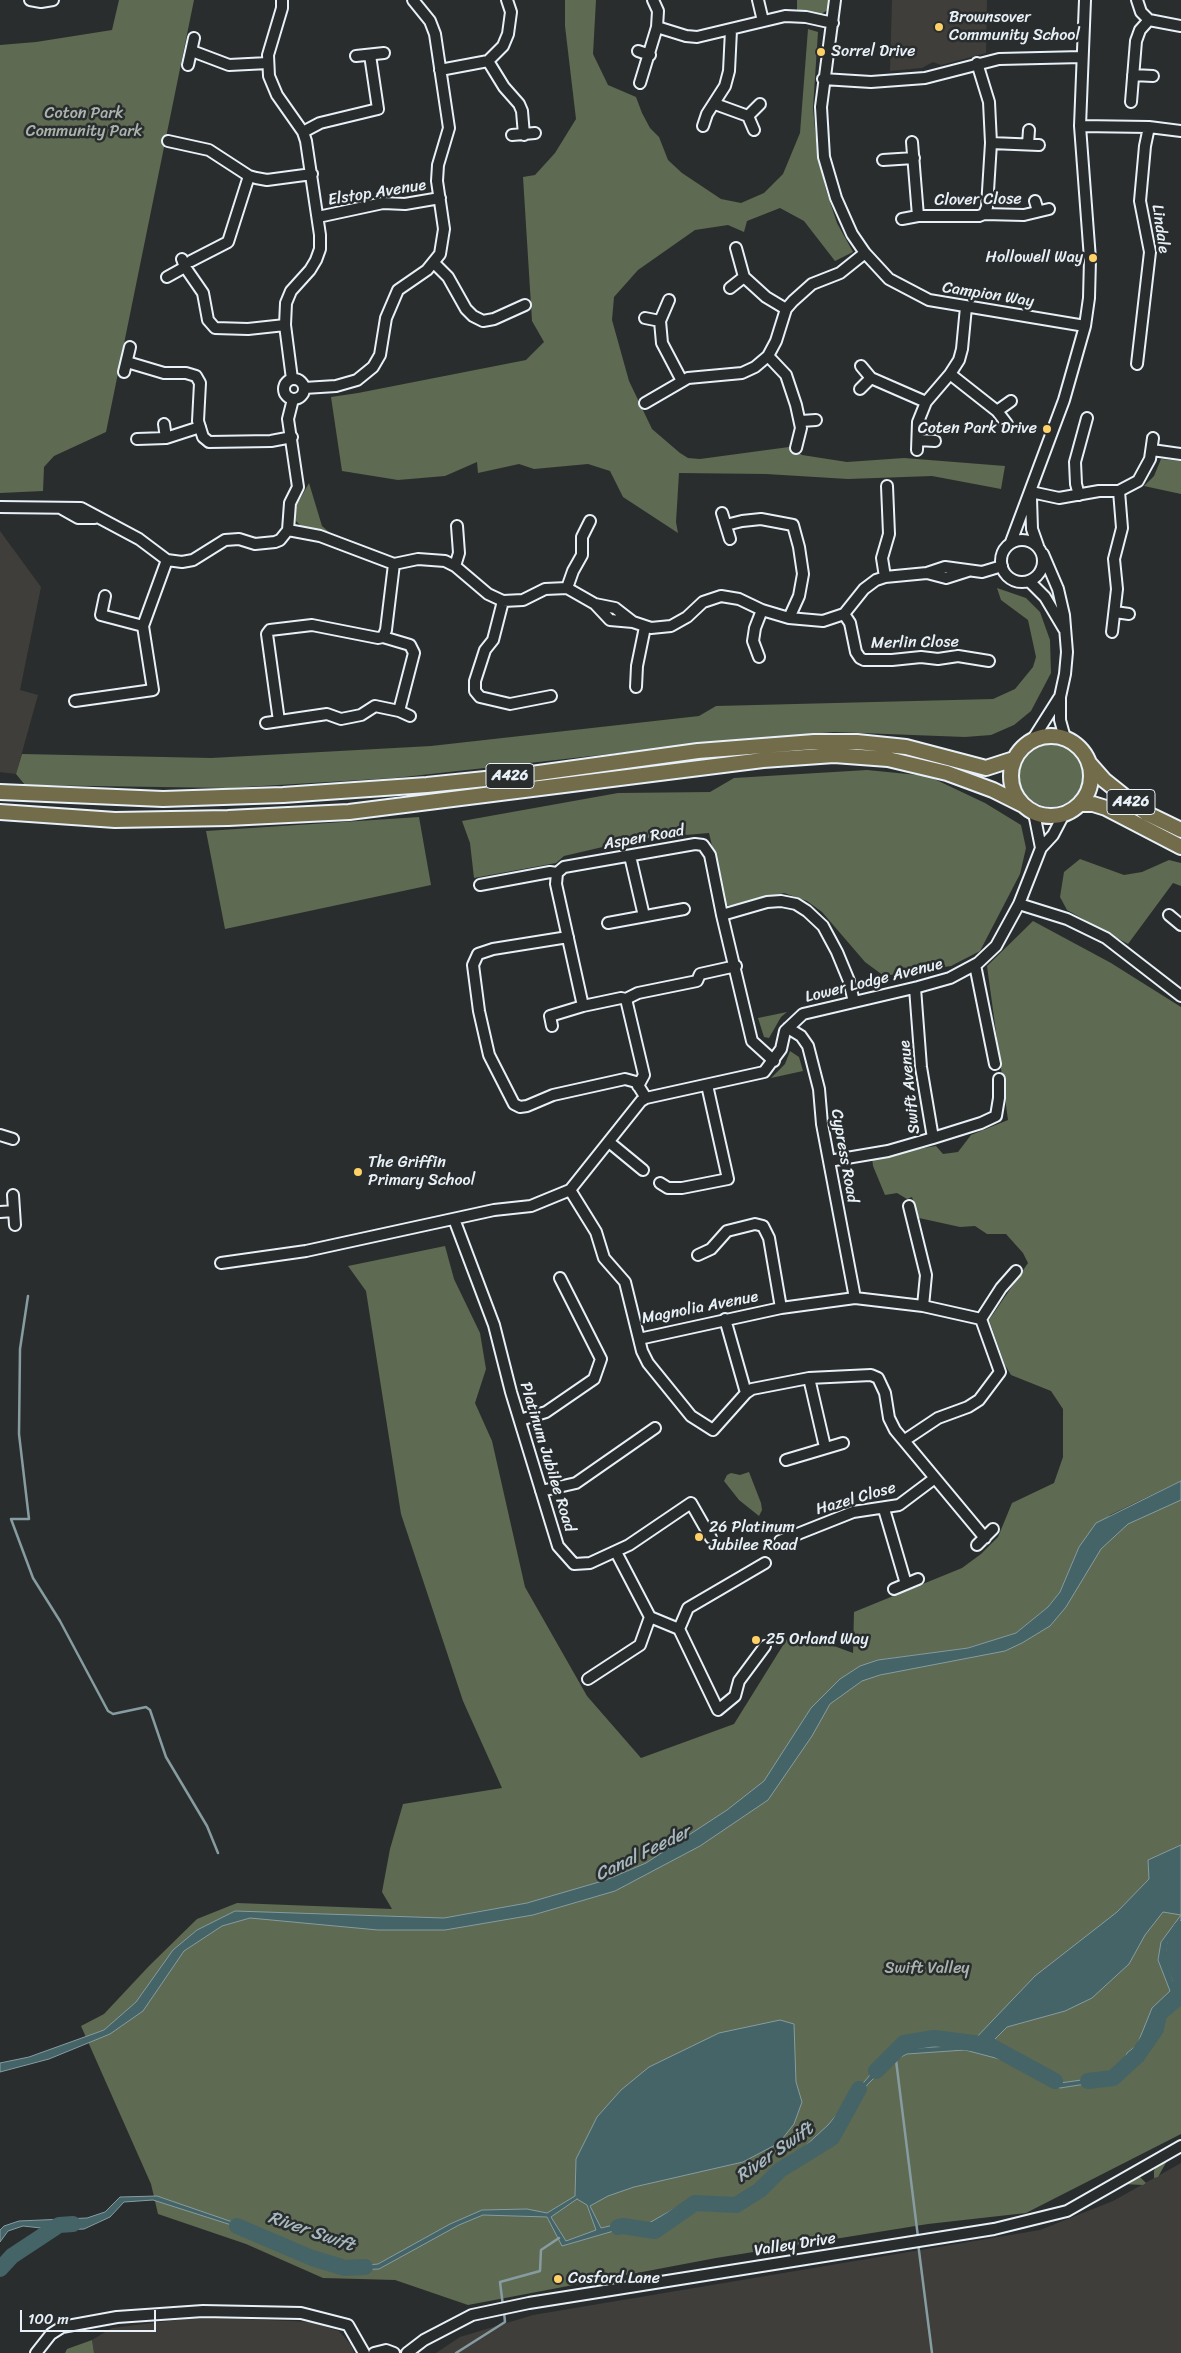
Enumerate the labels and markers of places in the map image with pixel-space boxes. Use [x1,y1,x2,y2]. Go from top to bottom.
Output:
place label: Brownsover Community School [949,8,1080,46]
marker: Brownsover Community School [933,21,945,33]
place label: Sorrel Drive [831,42,915,62]
marker: Sorrel Drive [815,46,827,58]
place label: Hollowell Way [986,248,1083,268]
marker: Hollowell Way [1087,252,1099,264]
place label: Coten Park Drive [918,419,1037,439]
marker: Coten Park Drive [1041,423,1053,435]
place label: The Griffin Primary School [368,1153,475,1191]
marker: The Griffin Primary School [352,1166,364,1178]
place label: 26 Platinum Jubilee Road [709,1518,797,1556]
marker: 26 Platinum Jubilee Road [693,1531,705,1543]
place label: 25 Orland Way [766,1630,869,1650]
marker: 25 Orland Way [750,1634,762,1646]
place label: Cosford Lane [568,2269,660,2289]
marker: Cosford Lane [552,2273,564,2285]

